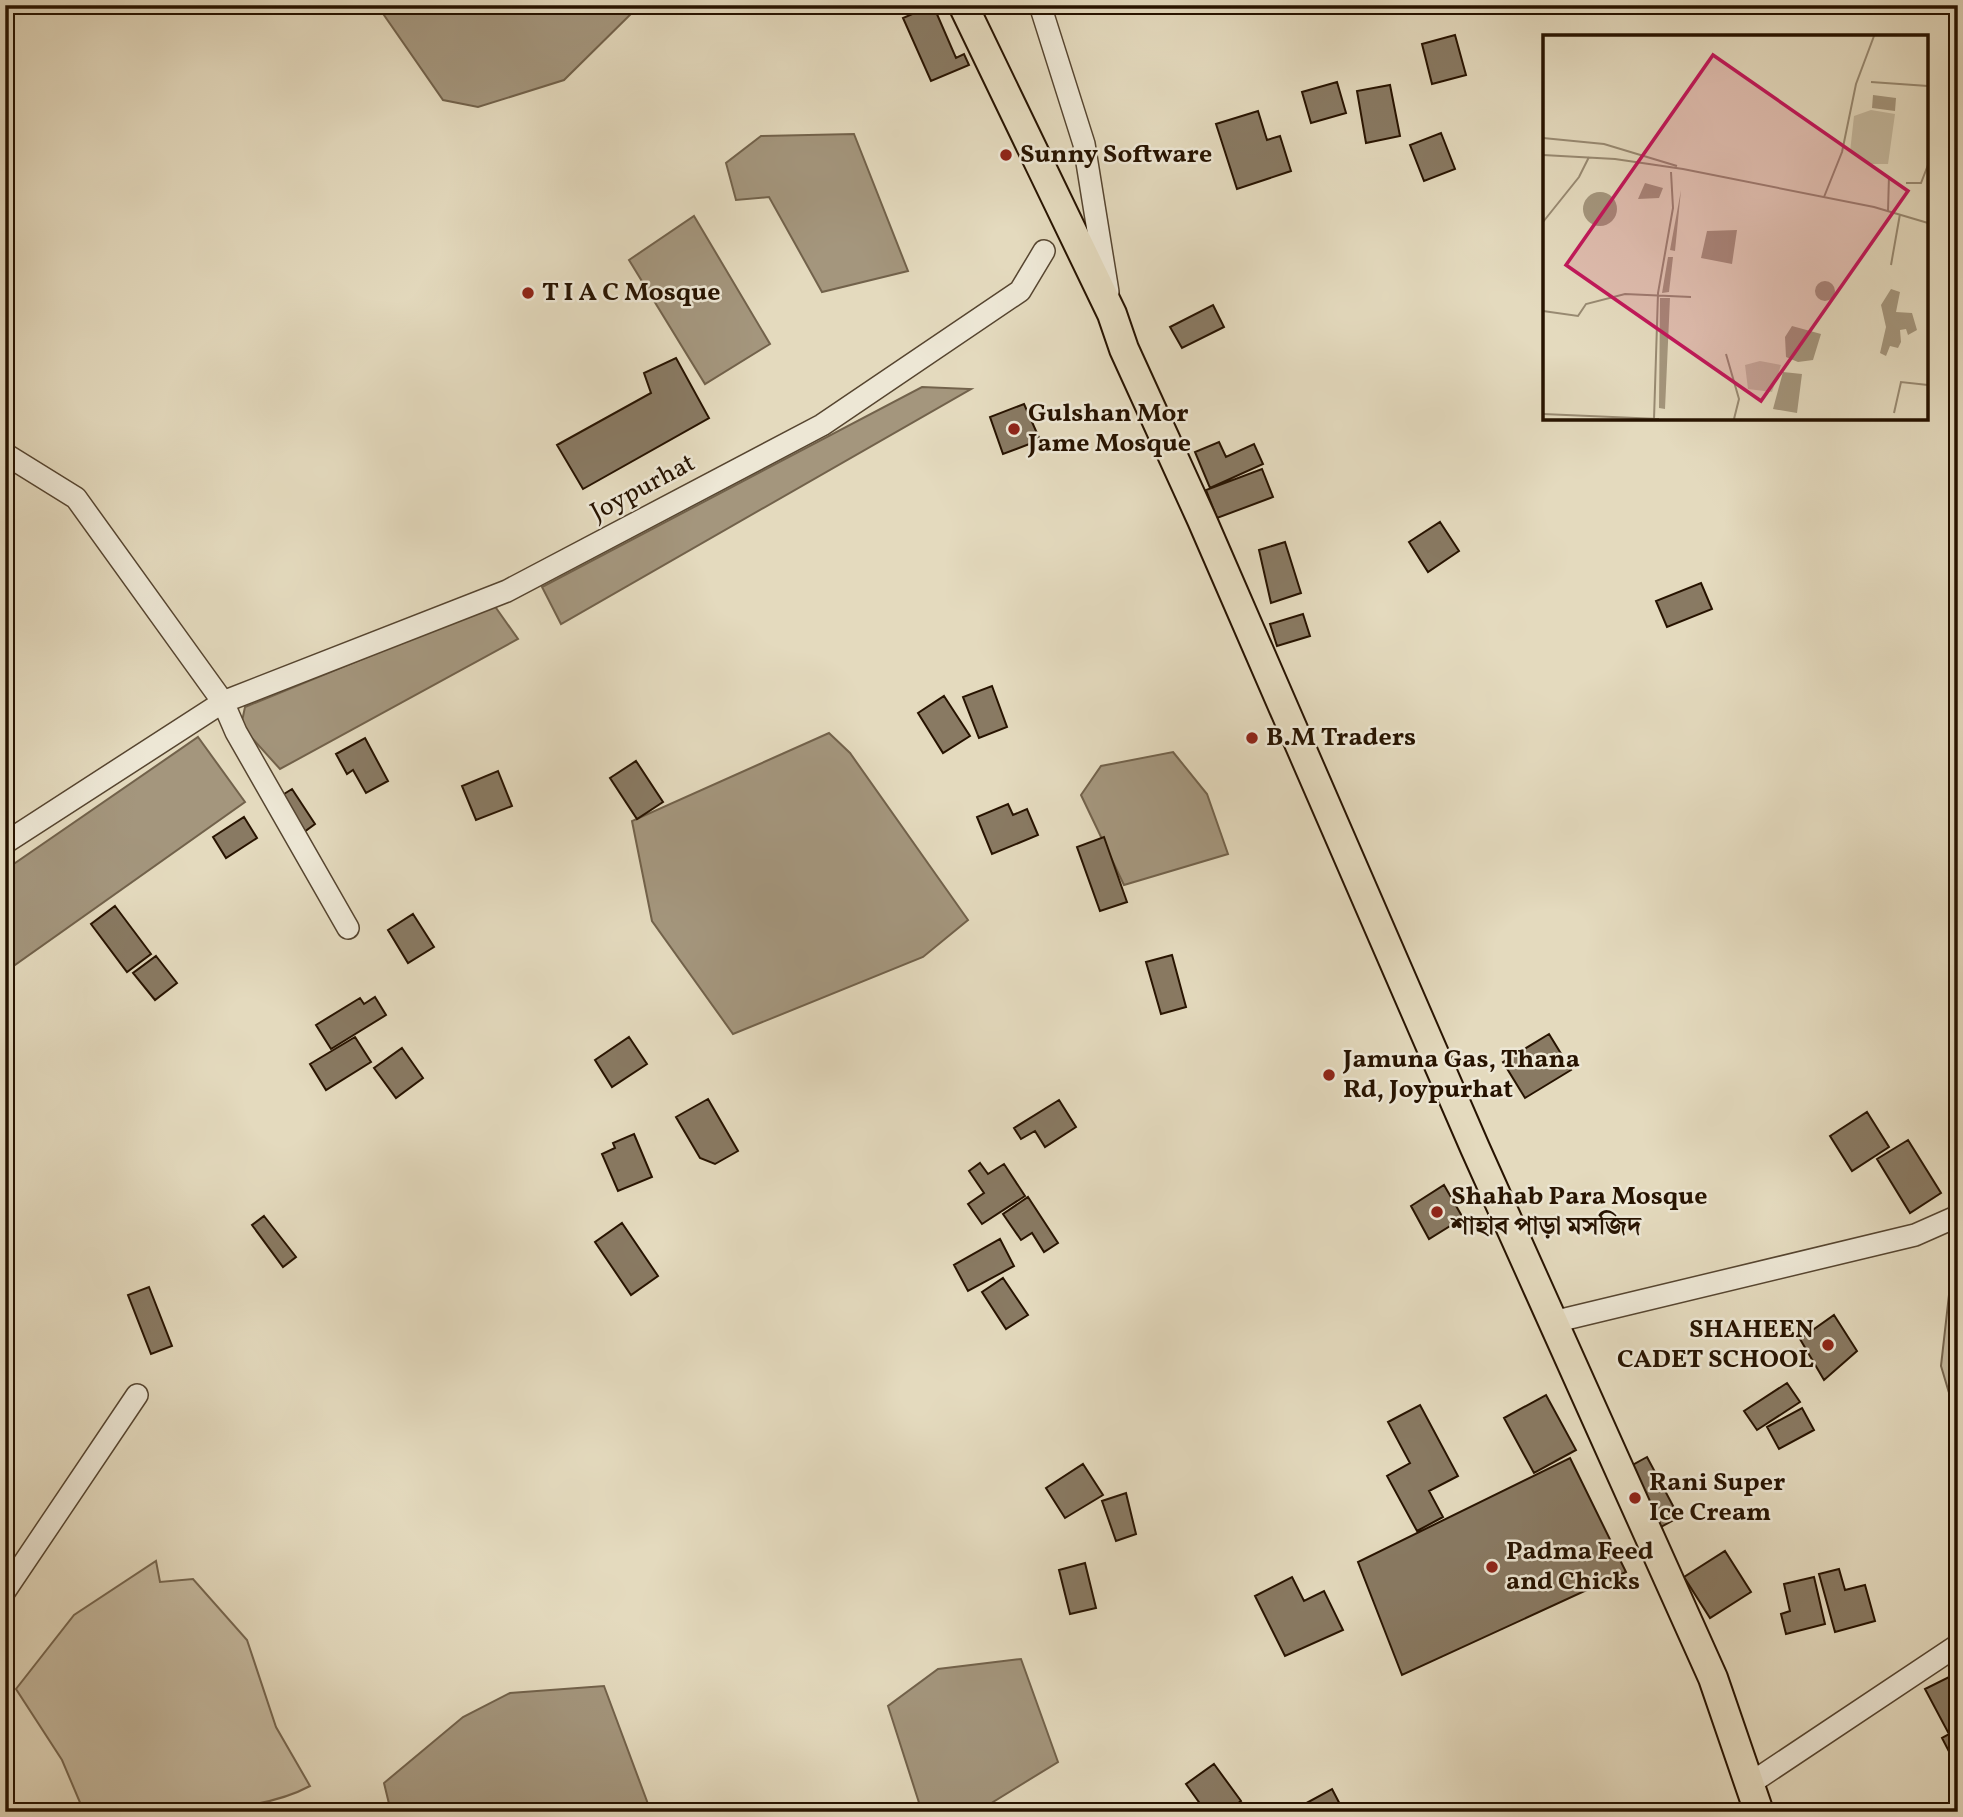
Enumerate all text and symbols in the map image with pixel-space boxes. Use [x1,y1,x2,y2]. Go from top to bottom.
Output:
inset map [1543,35,1928,420]
place label: Sunny Software [1020,137,1212,173]
marker: Sunny Software [998,147,1014,163]
place label: T I A C Mosque [542,275,720,311]
marker: T I A C Mosque [520,285,536,301]
place label: Gulshan Mor Jame Mosque [1027,396,1191,462]
marker: Gulshan Mor Jame Mosque [1006,421,1022,437]
street label: Joypurhat [584,445,702,531]
place label: B.M Traders [1266,720,1416,756]
marker: B.M Traders [1244,730,1260,746]
place label: Jamuna Gas, Thana Rd, Joypurhat [1342,1042,1580,1108]
marker: Jamuna Gas, Thana Rd, Joypurhat [1321,1067,1337,1083]
place label: Shahab Para Mosque শাহাব পাড়া মসজিদ [1450,1179,1707,1245]
marker: Shahab Para Mosque শাহাব পাড়া মসজিদ [1429,1204,1445,1220]
place label: SHAHEEN CADET SCHOOL [1617,1312,1814,1378]
marker: SHAHEEN CADET SCHOOL [1820,1337,1836,1353]
place label: Rani Super Ice Cream [1649,1465,1785,1531]
marker: Rani Super Ice Cream [1627,1490,1643,1506]
place label: Padma Feed and Chicks [1506,1534,1654,1600]
marker: Padma Feed and Chicks [1484,1559,1500,1575]

